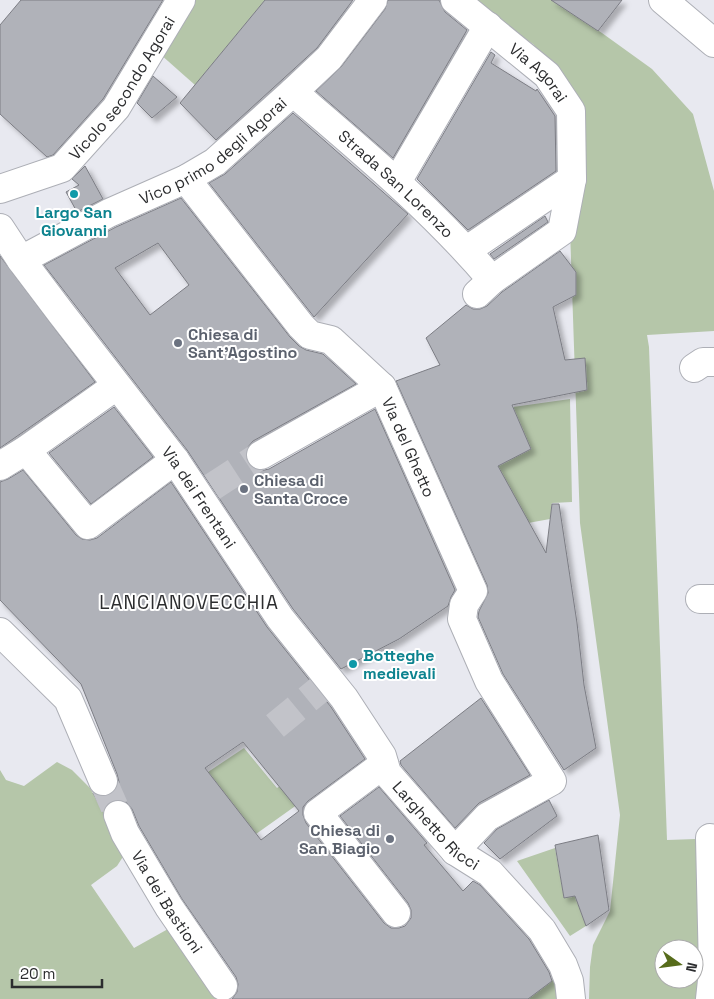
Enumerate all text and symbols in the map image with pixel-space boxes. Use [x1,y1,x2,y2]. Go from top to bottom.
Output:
street label: Vicolo secondo Agorai [64,12,180,164]
street label: Via Agorai [505,38,572,106]
street label: Vico primo degli Agorai [136,93,291,209]
street label: Strada San Lorenzo [334,125,458,242]
marker: Largo San Giovanni [68,188,80,200]
place label: Largo San Giovanni [36,202,112,241]
place label: Chiesa di Sant'Agostino [188,324,297,363]
marker: Chiesa di Sant'Agostino [172,337,184,349]
street label: Via del Ghetto [377,394,440,500]
street label: Via dei Frentani [157,442,241,552]
place label: Chiesa di Santa Croce [254,470,348,509]
marker: Chiesa di Santa Croce [238,483,250,495]
district label: LANCIANOVECCHIA [99,590,279,615]
place label: Botteghe medievali [363,645,436,684]
marker: Botteghe medievali [347,658,359,670]
street label: Larghetto Ricci [388,777,483,875]
place label: Chiesa di San Biagio [299,820,380,859]
marker: Chiesa di San Biagio [384,833,396,845]
street label: Via dei Bastioni [127,847,207,957]
north arrow [654,939,704,989]
scale bar [12,956,102,988]
text: N [682,960,701,974]
text: 20 m [20,964,55,983]

